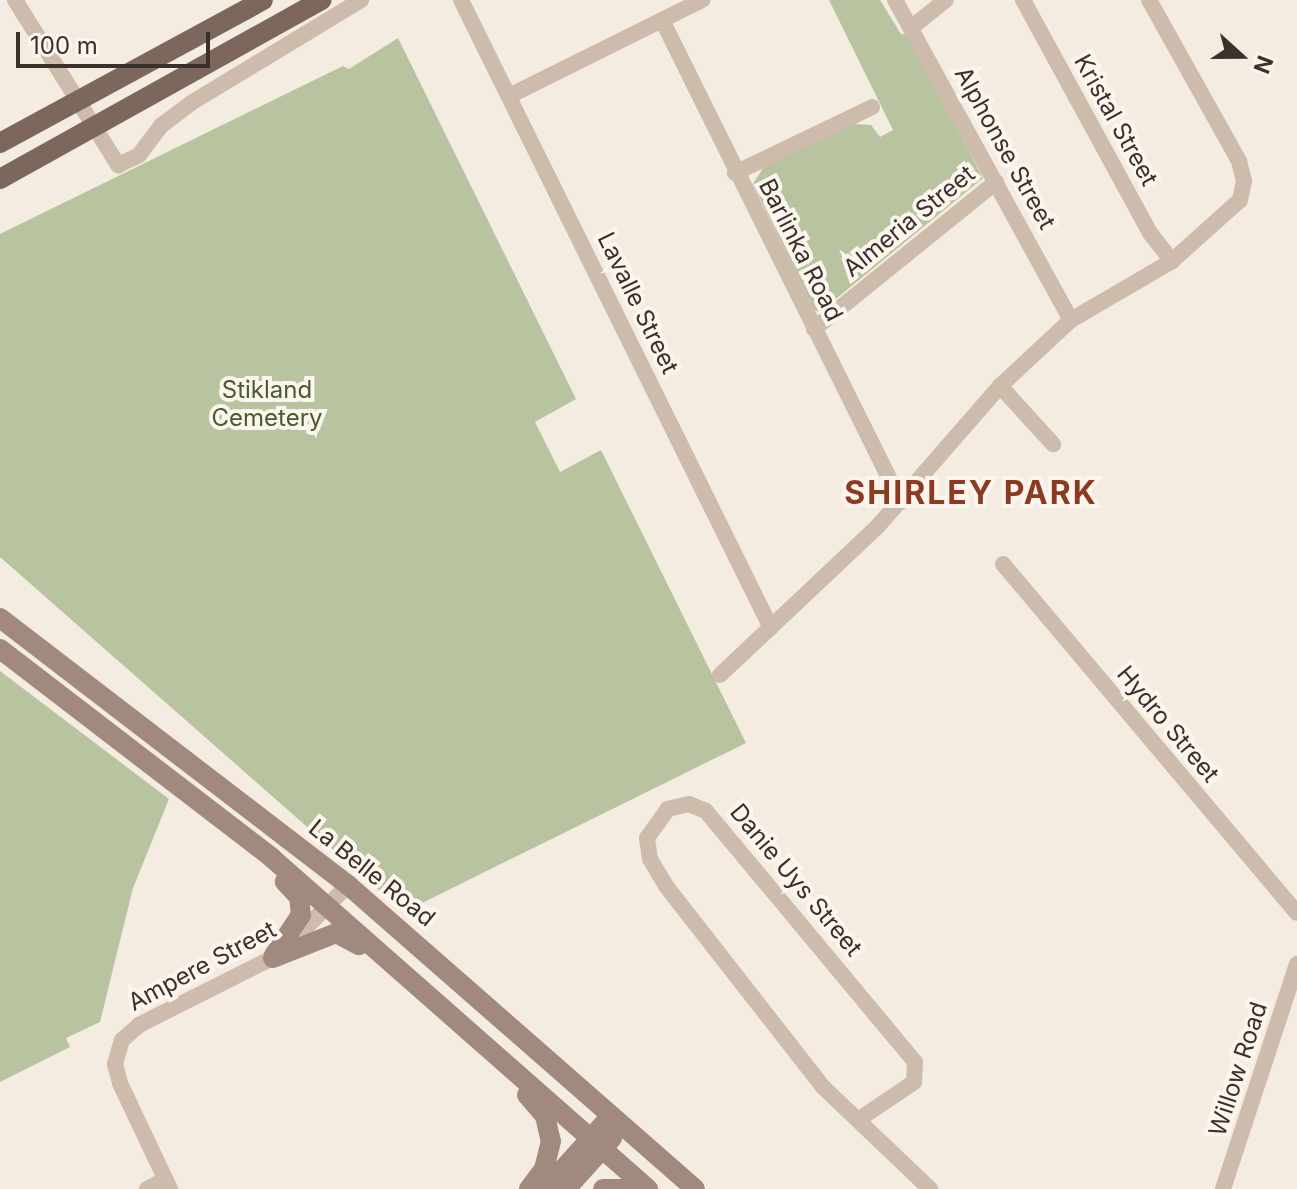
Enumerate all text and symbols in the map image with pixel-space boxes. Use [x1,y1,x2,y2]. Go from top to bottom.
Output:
scale bar [20,16,214,66]
north arrow [1201,16,1281,96]
text: 100 m [30,31,98,60]
street label: Kristal Street [1068,49,1164,191]
text: N [1248,52,1279,77]
street label: Alphonse Street [949,62,1061,234]
street label: Almeria Street [838,159,980,283]
street label: Barlinka Road [753,174,849,326]
street label: Lavalle Street [591,228,685,378]
park label: Stikland Cemetery [211,376,323,432]
district label: SHIRLEY PARK [844,474,1098,512]
street label: Hydro Street [1111,660,1225,788]
street label: Danie Uys Street [724,798,868,962]
street label: La Belle Road [303,813,441,933]
street label: Ampere Street [123,915,281,1017]
street label: Willow Road [1203,998,1273,1140]

